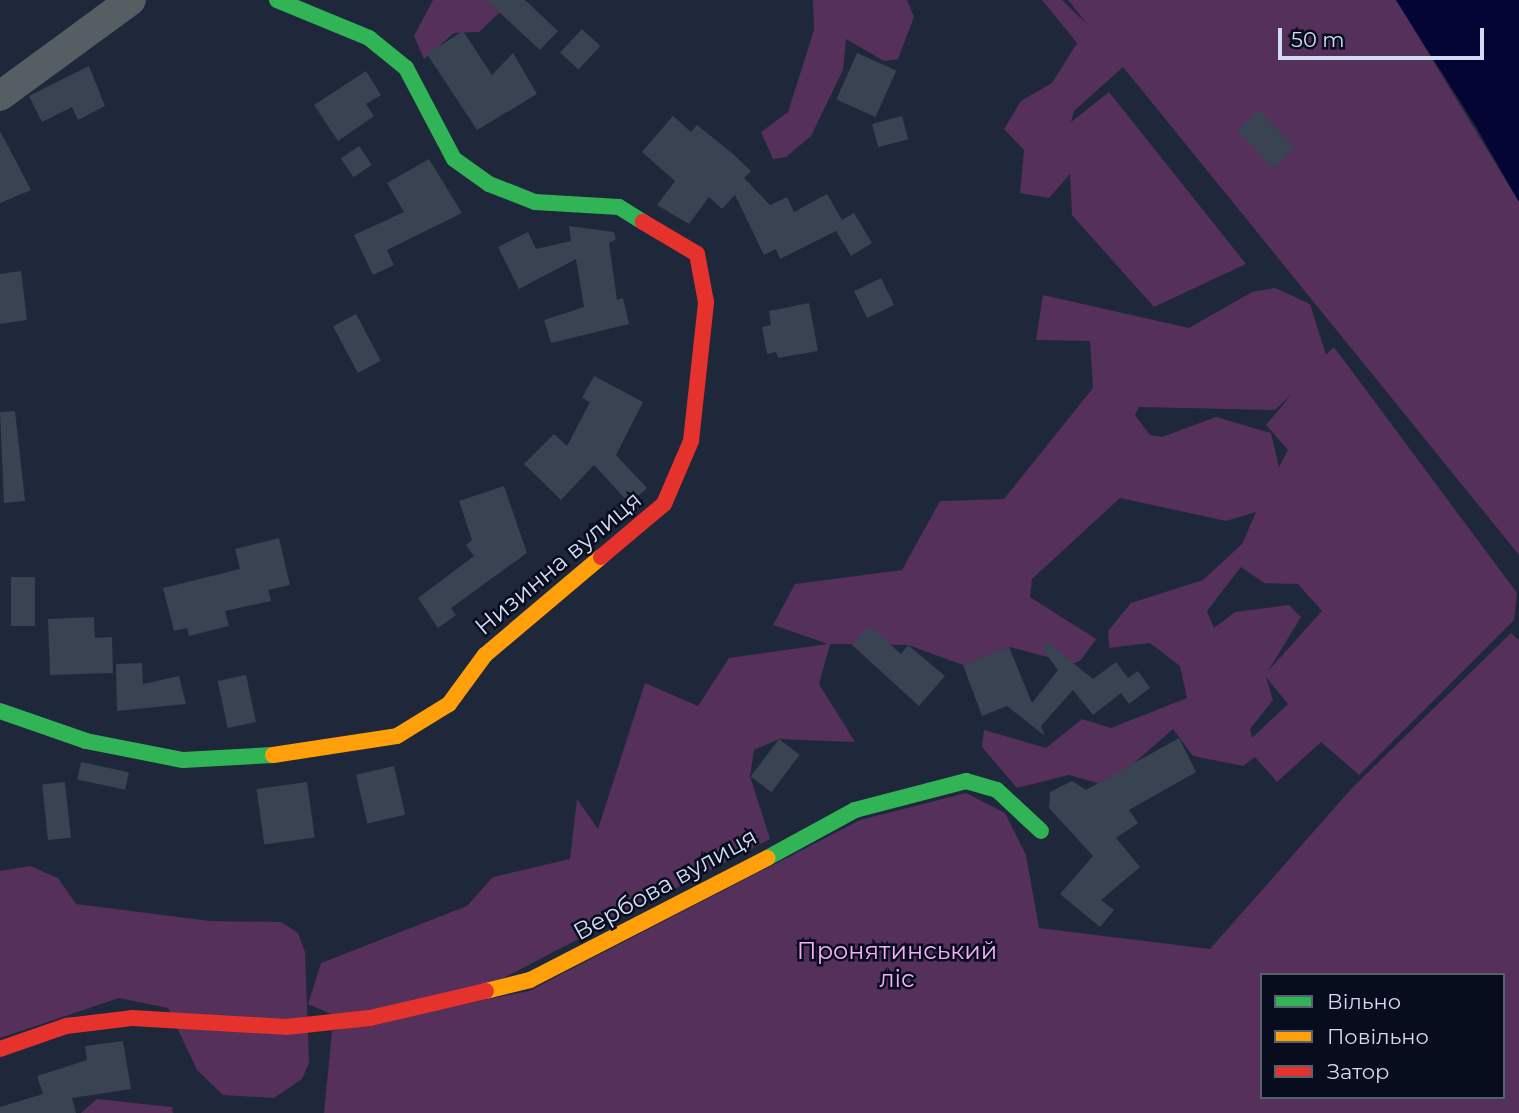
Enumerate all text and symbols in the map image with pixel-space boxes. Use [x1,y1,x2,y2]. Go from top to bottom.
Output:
scale bar [1281,14,1488,58]
text: 50 m [1291,27,1345,52]
street label: Низинна вулиця [469,485,647,641]
street label: Вербова вулиця [568,822,762,946]
park label: Пронятинський ліс [797,937,997,993]
legend [1260,973,1505,1099]
text: Вільно [1327,989,1401,1014]
text: Повільно [1327,1024,1429,1049]
text: Затор [1327,1059,1389,1084]

